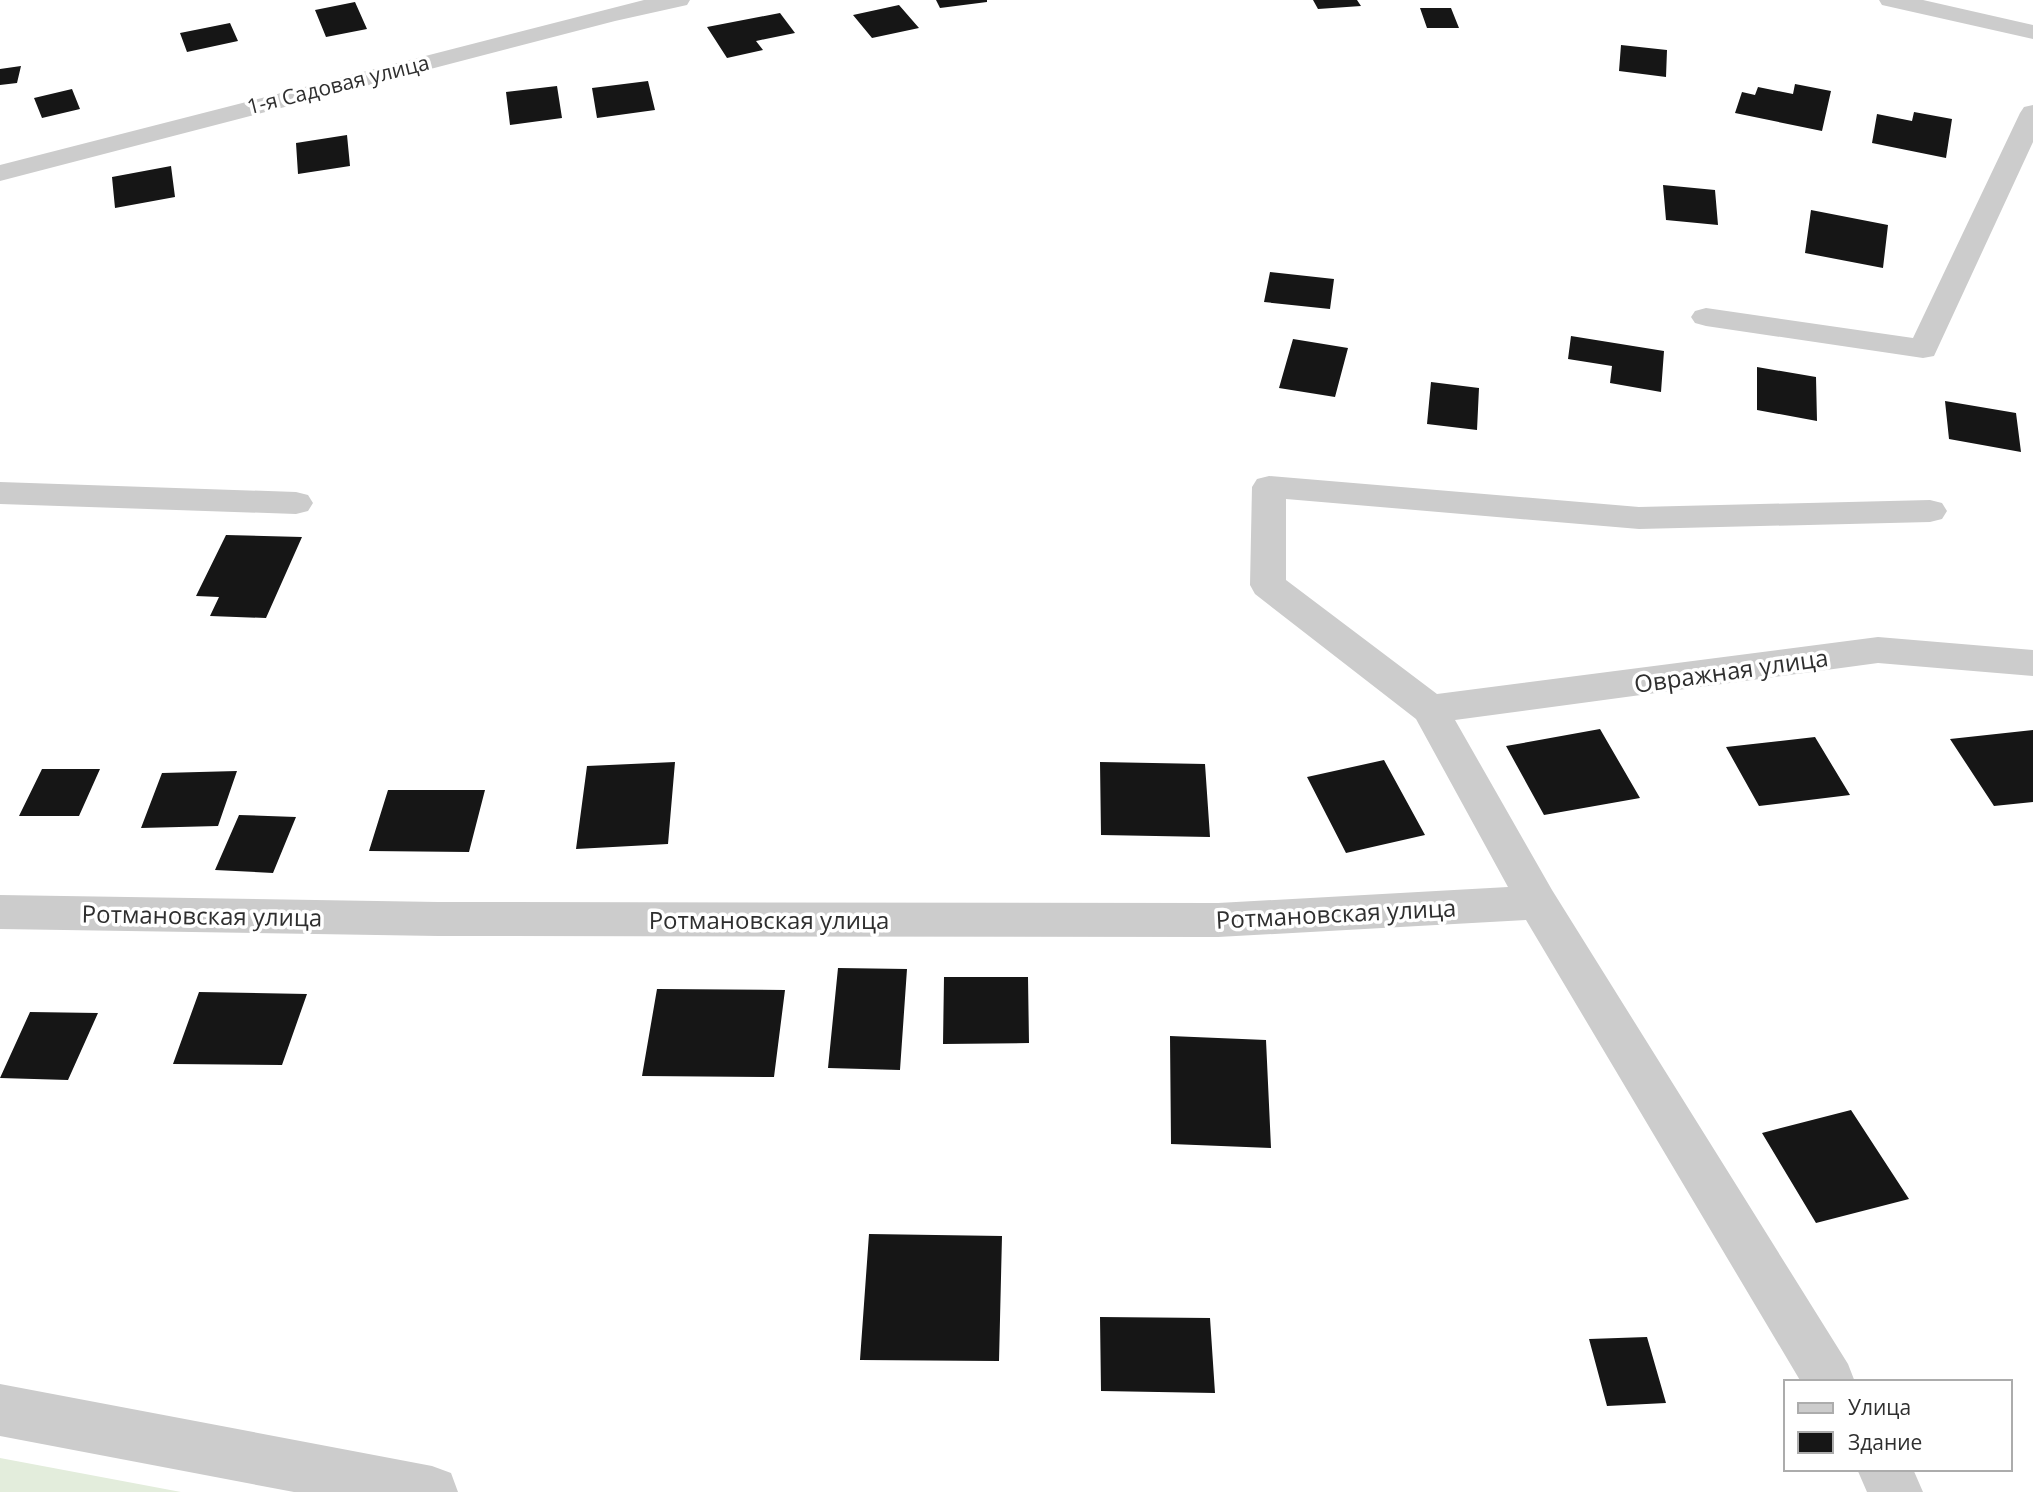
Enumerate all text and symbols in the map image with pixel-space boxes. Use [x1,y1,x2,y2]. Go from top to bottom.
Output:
street label: 1-я Садовая улица [244,48,432,120]
street label: Овражная улица [1632,640,1830,700]
street label: Ротмановская улица [1215,890,1457,936]
street label: Ротмановская улица [81,896,323,934]
street label: Ротмановская улица [649,903,889,936]
legend [1784,1380,2012,1471]
text: Улица [1848,1393,1911,1421]
text: Здание [1848,1428,1922,1456]

